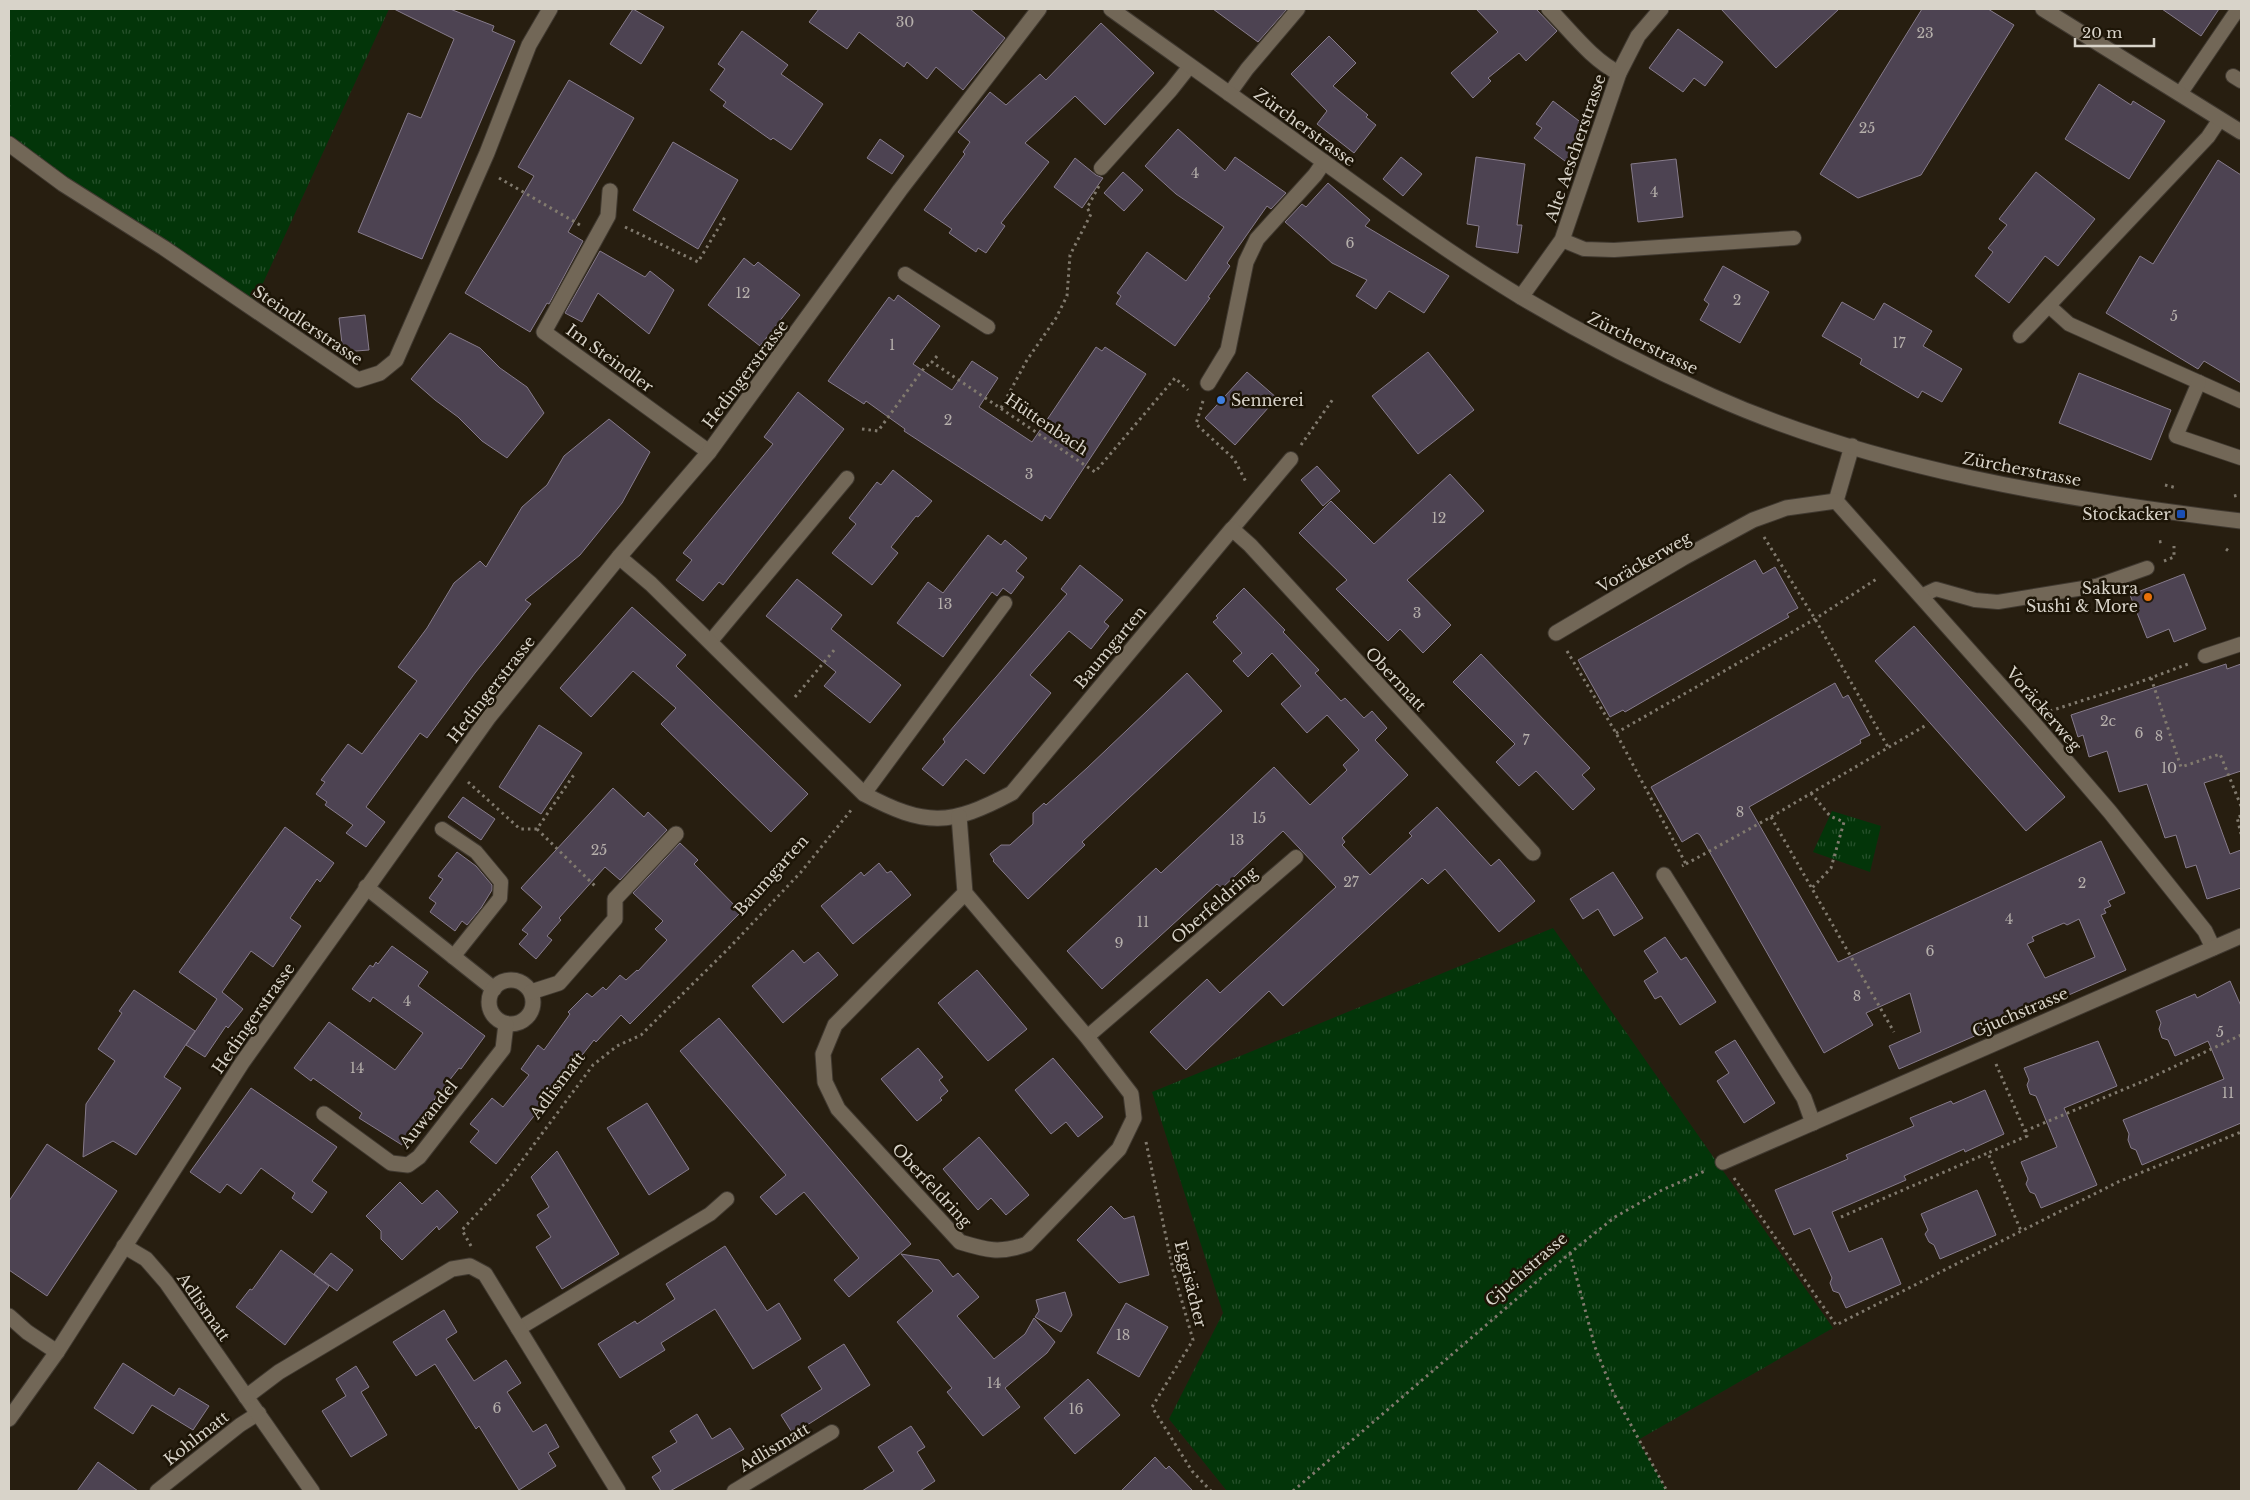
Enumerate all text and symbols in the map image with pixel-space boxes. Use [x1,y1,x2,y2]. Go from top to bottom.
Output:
house number: 30 [896,13,914,31]
scale bar [2075,15,2154,47]
text: 20 m [2082,23,2122,42]
house number: 23 [1916,24,1934,42]
street label: Alte Aescherstrasse [1540,71,1610,226]
street label: Zürcherstrasse [1250,84,1360,170]
house number: 25 [1859,119,1875,137]
house number: 4 [1191,164,1199,182]
house number: 4 [1650,183,1658,201]
house number: 6 [1345,234,1355,252]
street label: Steindlerstrasse [249,281,367,369]
house number: 12 [736,284,750,302]
house number: 2 [1733,291,1741,309]
house number: 5 [2170,307,2178,325]
street label: Zürcherstrasse [1585,308,1701,378]
street label: Hedingerstrasse [698,316,792,432]
street label: Im Steindler [562,320,658,397]
house number: 17 [1892,334,1907,352]
house number: 1 [889,336,895,354]
street label: Hüttenbach [1001,389,1093,459]
place label: Sennerei [1231,390,1304,410]
marker: Sennerei [1215,394,1227,406]
house number: 2 [944,411,952,429]
street label: Zürcherstrasse [1961,448,2083,490]
house number: 3 [1025,465,1033,483]
place label: Stockacker [2082,504,2171,524]
marker: Stockacker [2175,508,2187,520]
house number: 12 [1432,509,1446,527]
street label: Voräckerweg [1593,527,1695,597]
place label: Sakura Sushi & More [2026,578,2138,616]
marker: Sakura Sushi & More [2142,591,2154,603]
house number: 13 [938,595,952,613]
street label: Baumgarten [1070,602,1150,692]
house number: 3 [1413,604,1421,622]
street label: Hedingerstrasse [443,631,539,747]
street label: Obermatt [1361,643,1431,715]
street label: Voräckerweg [2001,662,2086,755]
house number: 2c [2100,712,2117,730]
house number: 6 [2134,724,2144,742]
house number: 8 [2155,727,2163,745]
house number: 7 [1522,731,1530,749]
house number: 10 [2161,759,2177,777]
house number: 8 [1736,803,1744,821]
house number: 15 [1252,809,1266,827]
street label: Baumgarten [730,831,812,919]
house number: 13 [1230,831,1244,849]
house number: 25 [591,841,607,859]
street label: Oberfeldring [1167,862,1262,948]
house number: 27 [1343,873,1360,891]
house number: 2 [2078,874,2086,892]
house number: 4 [2005,910,2013,928]
house number: 11 [1137,913,1149,931]
house number: 9 [1114,934,1124,952]
house number: 6 [1925,942,1935,960]
street label: Hedingerstrasse [207,959,299,1077]
street label: Gjuchstrasse [1969,983,2071,1041]
house number: 8 [1853,987,1861,1005]
house number: 4 [403,992,411,1010]
house number: 5 [2216,1023,2224,1041]
street label: Adlismatt [525,1047,589,1123]
house number: 14 [350,1059,364,1077]
street label: Auwandel [394,1076,461,1153]
house number: 11 [2222,1084,2234,1102]
street label: Oberfeldring [888,1139,976,1231]
street label: Gjuchstrasse [1481,1228,1571,1310]
street label: Eggisächer [1171,1239,1212,1330]
street label: Adlismatt [173,1268,235,1345]
house number: 18 [1116,1326,1130,1344]
house number: 14 [987,1374,1001,1392]
house number: 6 [492,1399,502,1417]
house number: 16 [1068,1400,1084,1418]
street label: Kohlmatt [160,1406,232,1470]
street label: Adlismatt [734,1418,813,1476]

